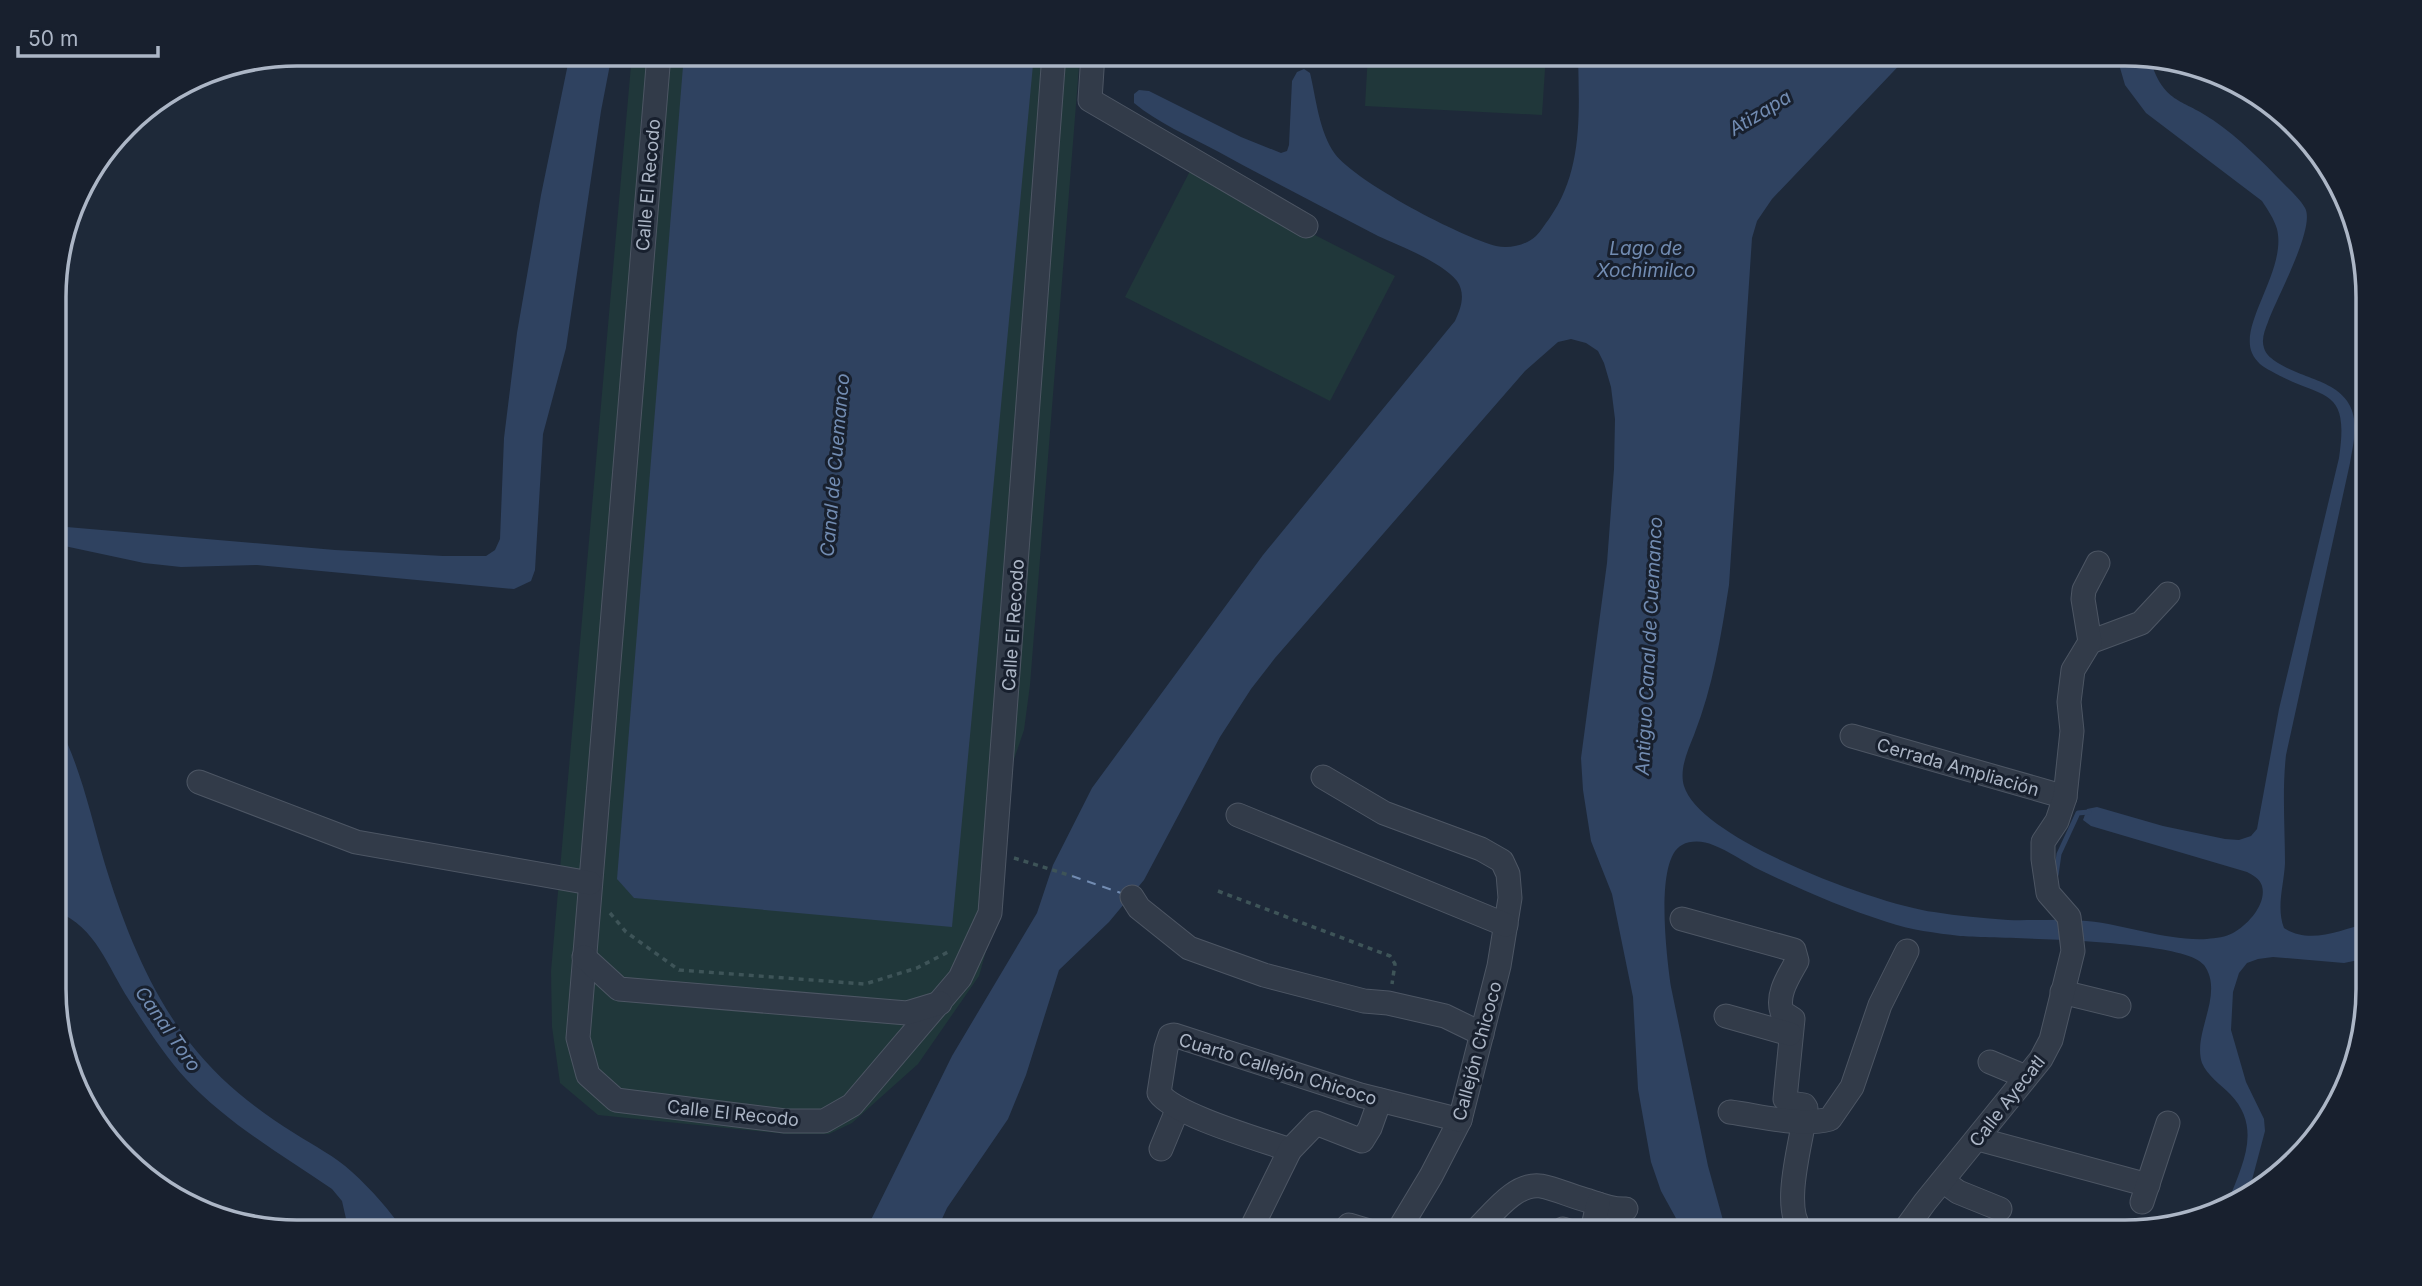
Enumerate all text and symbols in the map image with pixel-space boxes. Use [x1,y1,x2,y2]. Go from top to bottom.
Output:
scale bar [18,14,158,58]
text: 50 m [28,26,78,51]
water label: Atizapa [1724,85,1796,141]
street label: Calle El Recodo [632,118,664,252]
water label: Lago de Xochimilco [1596,237,1695,282]
water label: Canal de Cuemanco [816,372,854,558]
water label: Antiguo Canal de Cuemanco [1631,516,1667,777]
street label: Calle El Recodo [998,558,1028,692]
street label: Cerrada Ampliación [1874,734,2042,800]
street label: Callejón Chicoco [1448,979,1506,1123]
water label: Canal Toro [130,982,206,1076]
street label: Cuarto Callejón Chicoco [1176,1029,1380,1109]
street label: Calle Ayecatl [1965,1051,2049,1151]
street label: Calle El Recodo [666,1096,800,1130]

